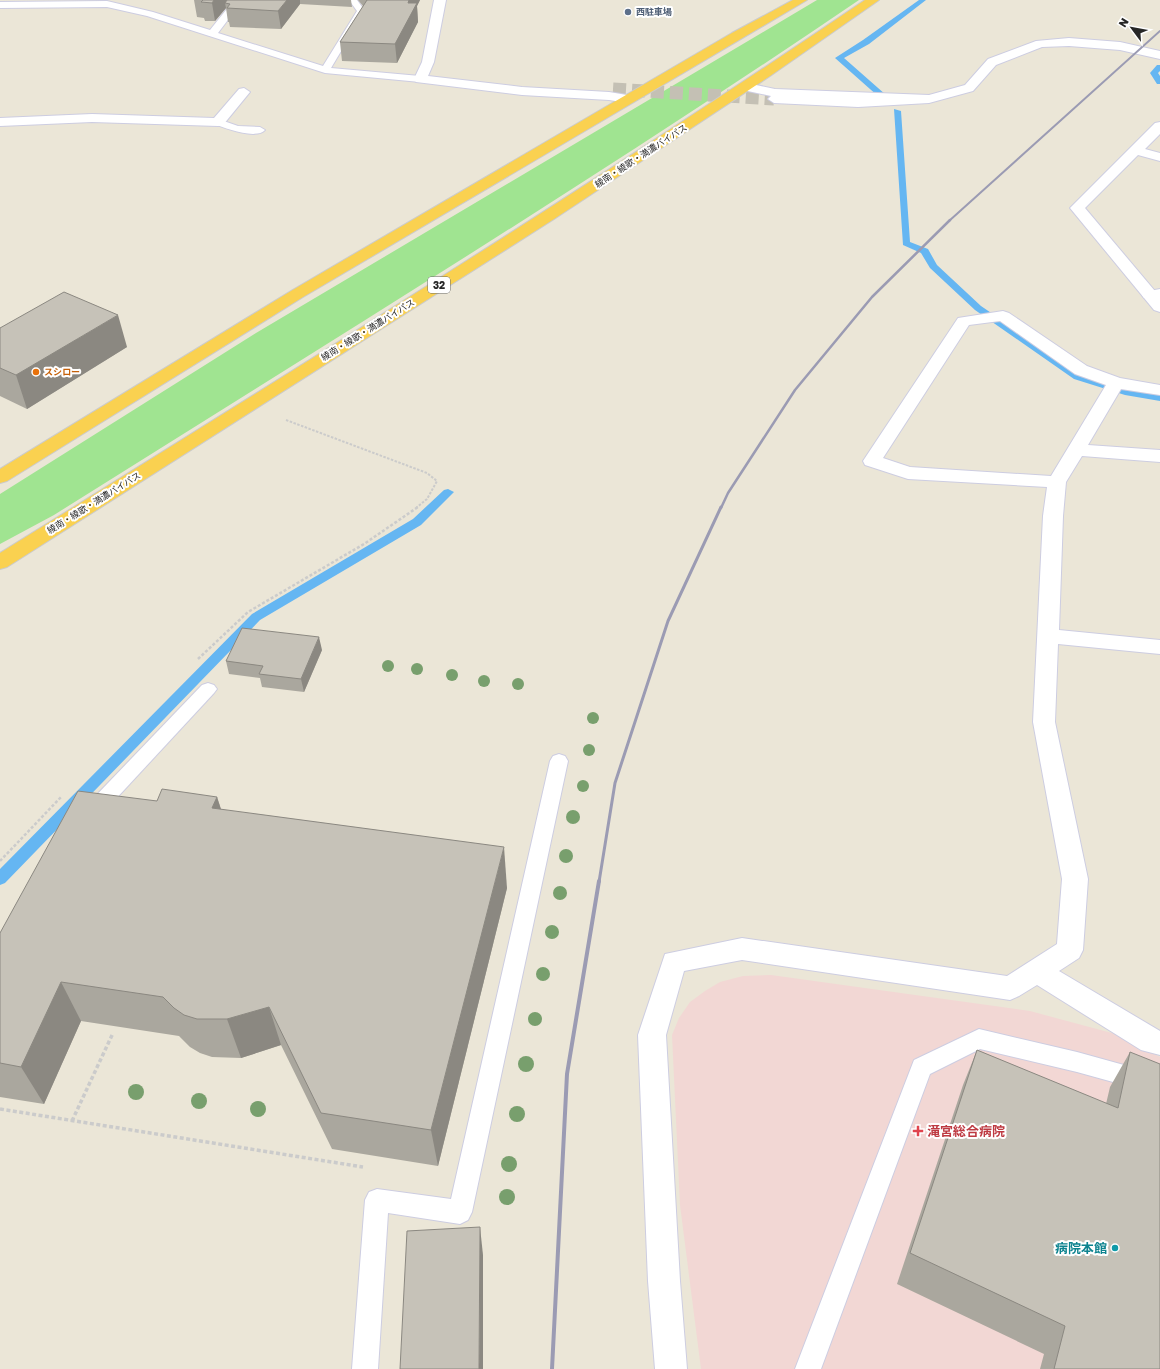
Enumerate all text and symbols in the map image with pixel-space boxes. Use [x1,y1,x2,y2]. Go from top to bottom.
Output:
place label: 西駐車場 [636,6,672,17]
marker: 西駐車場 [623,7,633,17]
north arrow [1112,8,1152,48]
text: N [1115,15,1131,29]
street label: 綾南・綾歌・満濃バイパス [593,122,689,190]
road number: 32 [428,277,450,293]
street label: 綾南・綾歌・満濃バイパス [319,296,416,363]
place label: スシロー [44,366,80,377]
marker: スシロー [31,367,41,377]
street label: 綾南・綾歌・満濃バイパス [45,469,142,536]
place label: 滝宮総合病院 [927,1123,1005,1139]
marker: 滝宮総合病院 [912,1125,924,1137]
place label: 病院本館 [1055,1240,1107,1256]
marker: 病院本館 [1110,1243,1120,1253]

